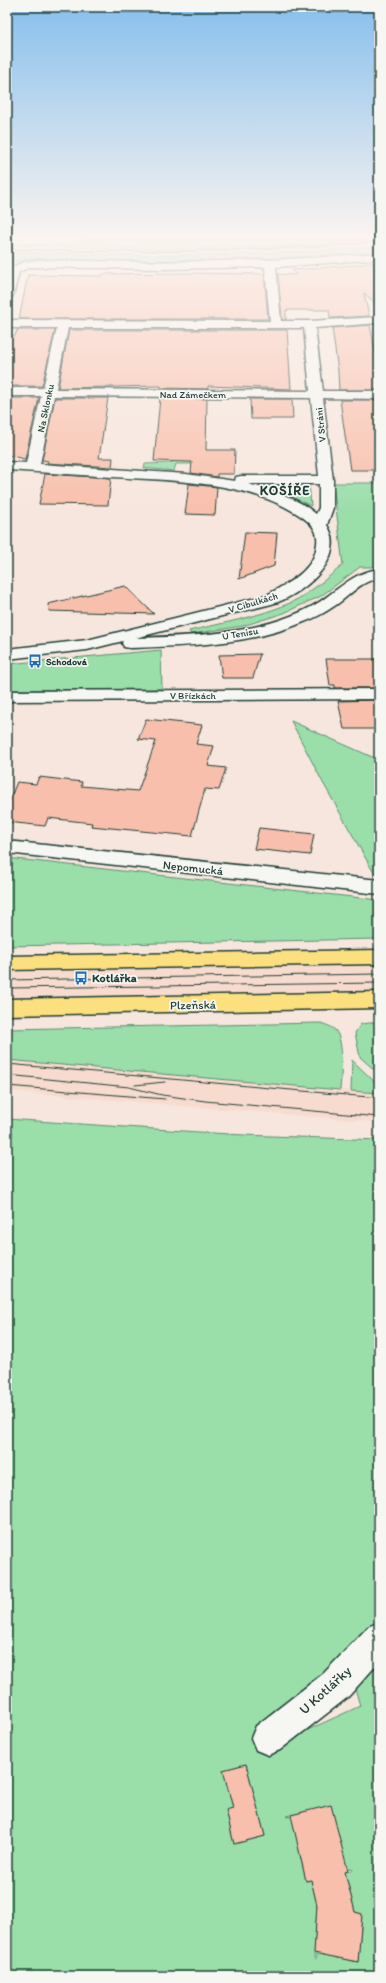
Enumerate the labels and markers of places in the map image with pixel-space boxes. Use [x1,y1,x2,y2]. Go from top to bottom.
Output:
bus stop icon: Schodová [27,653,43,669]
place label: Schodová [46,655,88,668]
bus stop icon: Kotlářka [73,970,89,986]
place label: Kotlářka [92,971,137,985]

